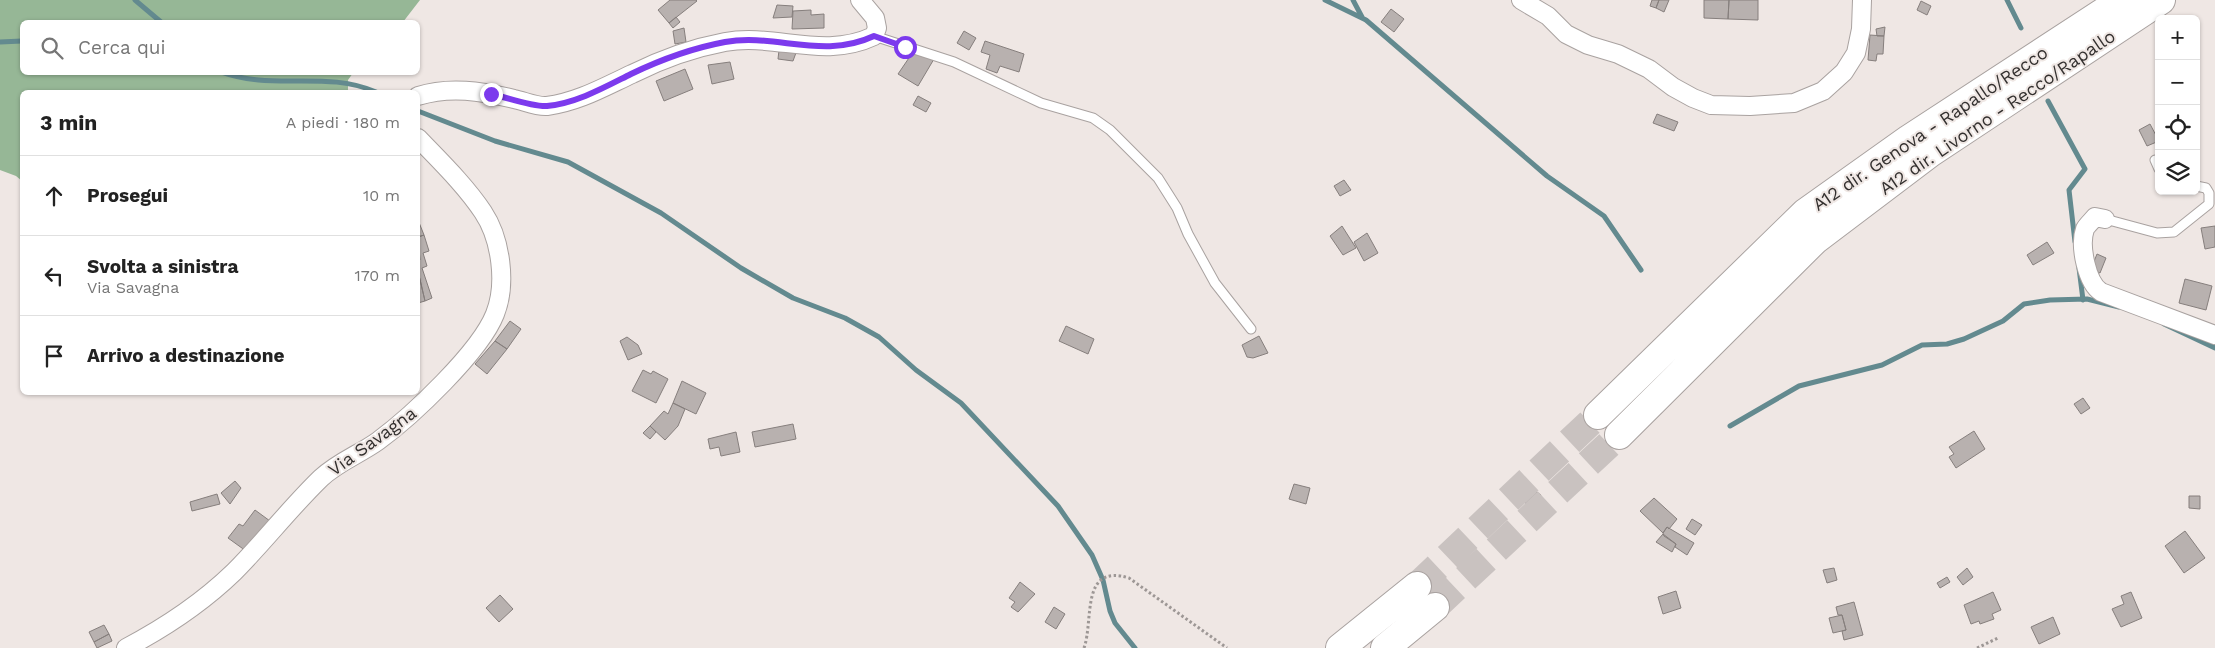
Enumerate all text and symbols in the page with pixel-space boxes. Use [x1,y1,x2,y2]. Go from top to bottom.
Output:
map controls [2155,15,2200,195]
button: + [2155,15,2200,60]
search box [20,20,420,75]
street label: A12 dir. Livorno - Recco/Rapallo [1875,25,2119,199]
icon: search [38,34,66,62]
text: Cerca qui [78,36,166,59]
route start [894,36,917,59]
street label: A12 dir. Genova - Rapallo/Recco [1808,41,2052,215]
button: − [2155,60,2200,105]
route end [480,83,503,106]
button: locate [2155,105,2200,150]
text: 3 min [40,110,97,135]
text: A piedi · 180 m [286,113,400,132]
button: layers [2155,150,2200,195]
icon: ahead [40,182,68,210]
text: Prosegui [87,184,168,207]
text: 10 m [363,186,400,205]
text: Svolta a sinistra [87,255,238,278]
icon: left [40,262,68,290]
text: 170 m [354,266,400,285]
text: Via Savagna [87,278,179,297]
icon: arrive [40,342,68,370]
text: Arrivo a destinazione [87,344,284,367]
street label: Via Savagna [324,402,420,480]

